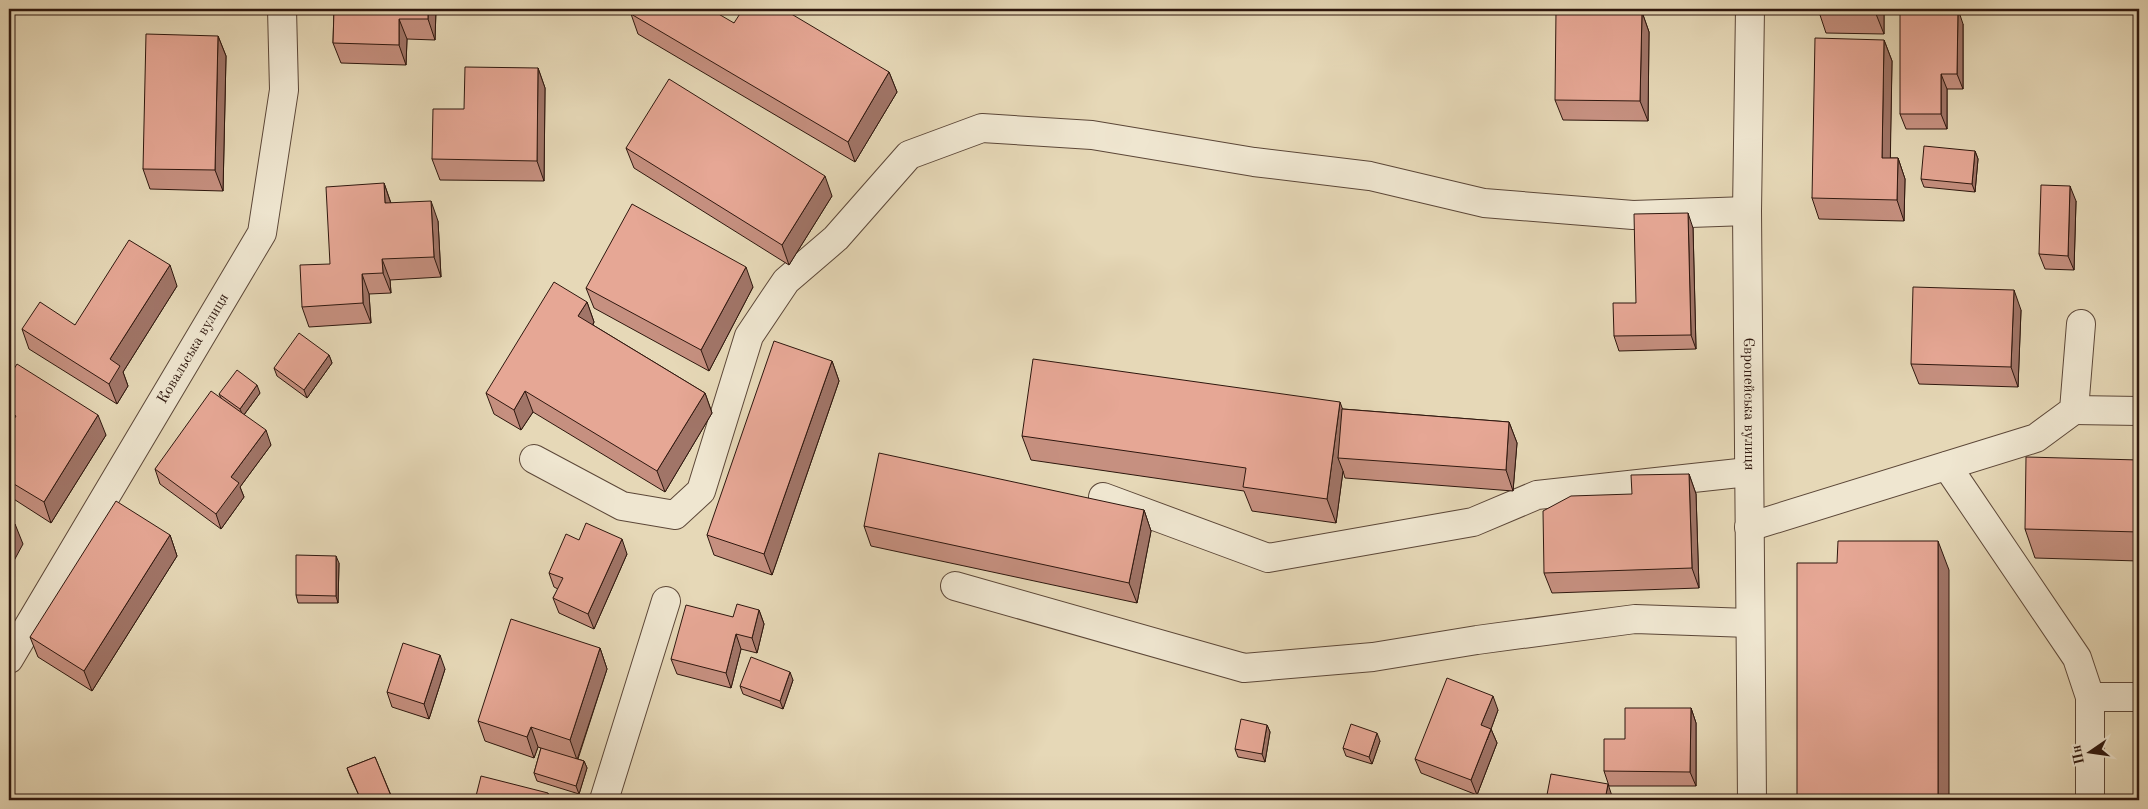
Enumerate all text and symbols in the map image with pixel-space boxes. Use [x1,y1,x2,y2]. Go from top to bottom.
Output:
street label: Ковальська вулиця [155,291,232,406]
street label: Європейська вулиця [1741,337,1757,471]
north arrow [2066,726,2116,776]
text: Пн [2069,744,2087,766]

